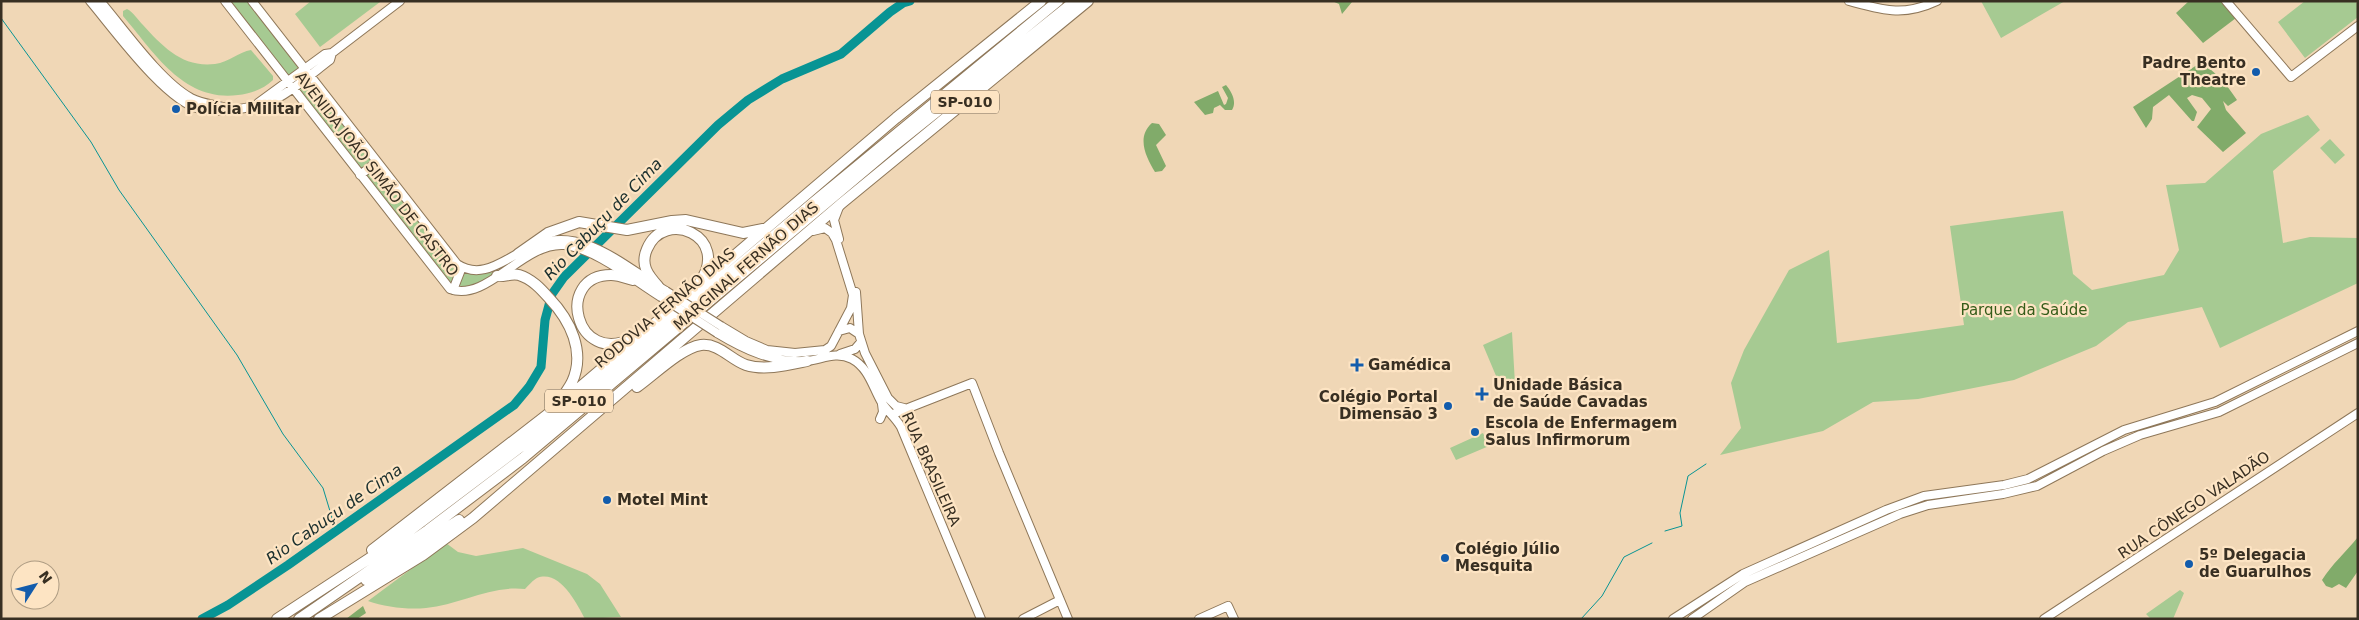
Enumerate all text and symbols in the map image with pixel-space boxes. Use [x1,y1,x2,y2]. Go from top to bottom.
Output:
place label: Padre Bento Theatre [2142,54,2246,89]
marker: Padre Bento Theatre [2250,66,2262,78]
street label: AVENIDA JOÃO SIMÃO DE CASTRO [292,68,463,280]
road number: SP-010 [931,90,999,114]
place label: Polícia Militar [186,100,303,118]
marker: Polícia Militar [170,103,182,115]
water label: Rio Cabuçu de Cima [540,154,666,284]
street label: MARGINAL FERNÃO DIAS [669,197,822,334]
street label: RODOVIA FERNÃO DIAS [591,243,739,372]
park label: Parque da Saúde [1961,301,2087,319]
place label: Gamédica [1368,356,1451,374]
marker: Gamédica [1350,358,1364,372]
place label: Unidade Básica de Saúde Cavadas [1493,376,1648,411]
marker: Unidade Básica de Saúde Cavadas [1475,387,1489,401]
place label: Colégio Portal Dimensão 3 [1319,388,1438,423]
road number: SP-010 [545,390,613,412]
marker: Colégio Portal Dimensão 3 [1442,400,1454,412]
street label: RUA BRASILEIRA [898,409,965,530]
place label: Escola de Enfermagem Salus Infirmorum [1485,414,1677,449]
marker: Escola de Enfermagem Salus Infirmorum [1469,426,1481,438]
street label: RUA CÔNEGO VALADÃO [2114,447,2273,563]
water label: Rio Cabuçu de Cima [262,460,406,568]
place label: Motel Mint [617,491,708,509]
marker: Motel Mint [601,494,613,506]
place label: Colégio Júlio Mesquita [1455,540,1560,575]
place label: 5º Delegacia de Guarulhos [2199,546,2311,581]
marker: Colégio Júlio Mesquita [1439,552,1451,564]
marker: 5º Delegacia de Guarulhos [2183,558,2195,570]
north arrow [10,560,60,610]
text: N [36,568,55,587]

